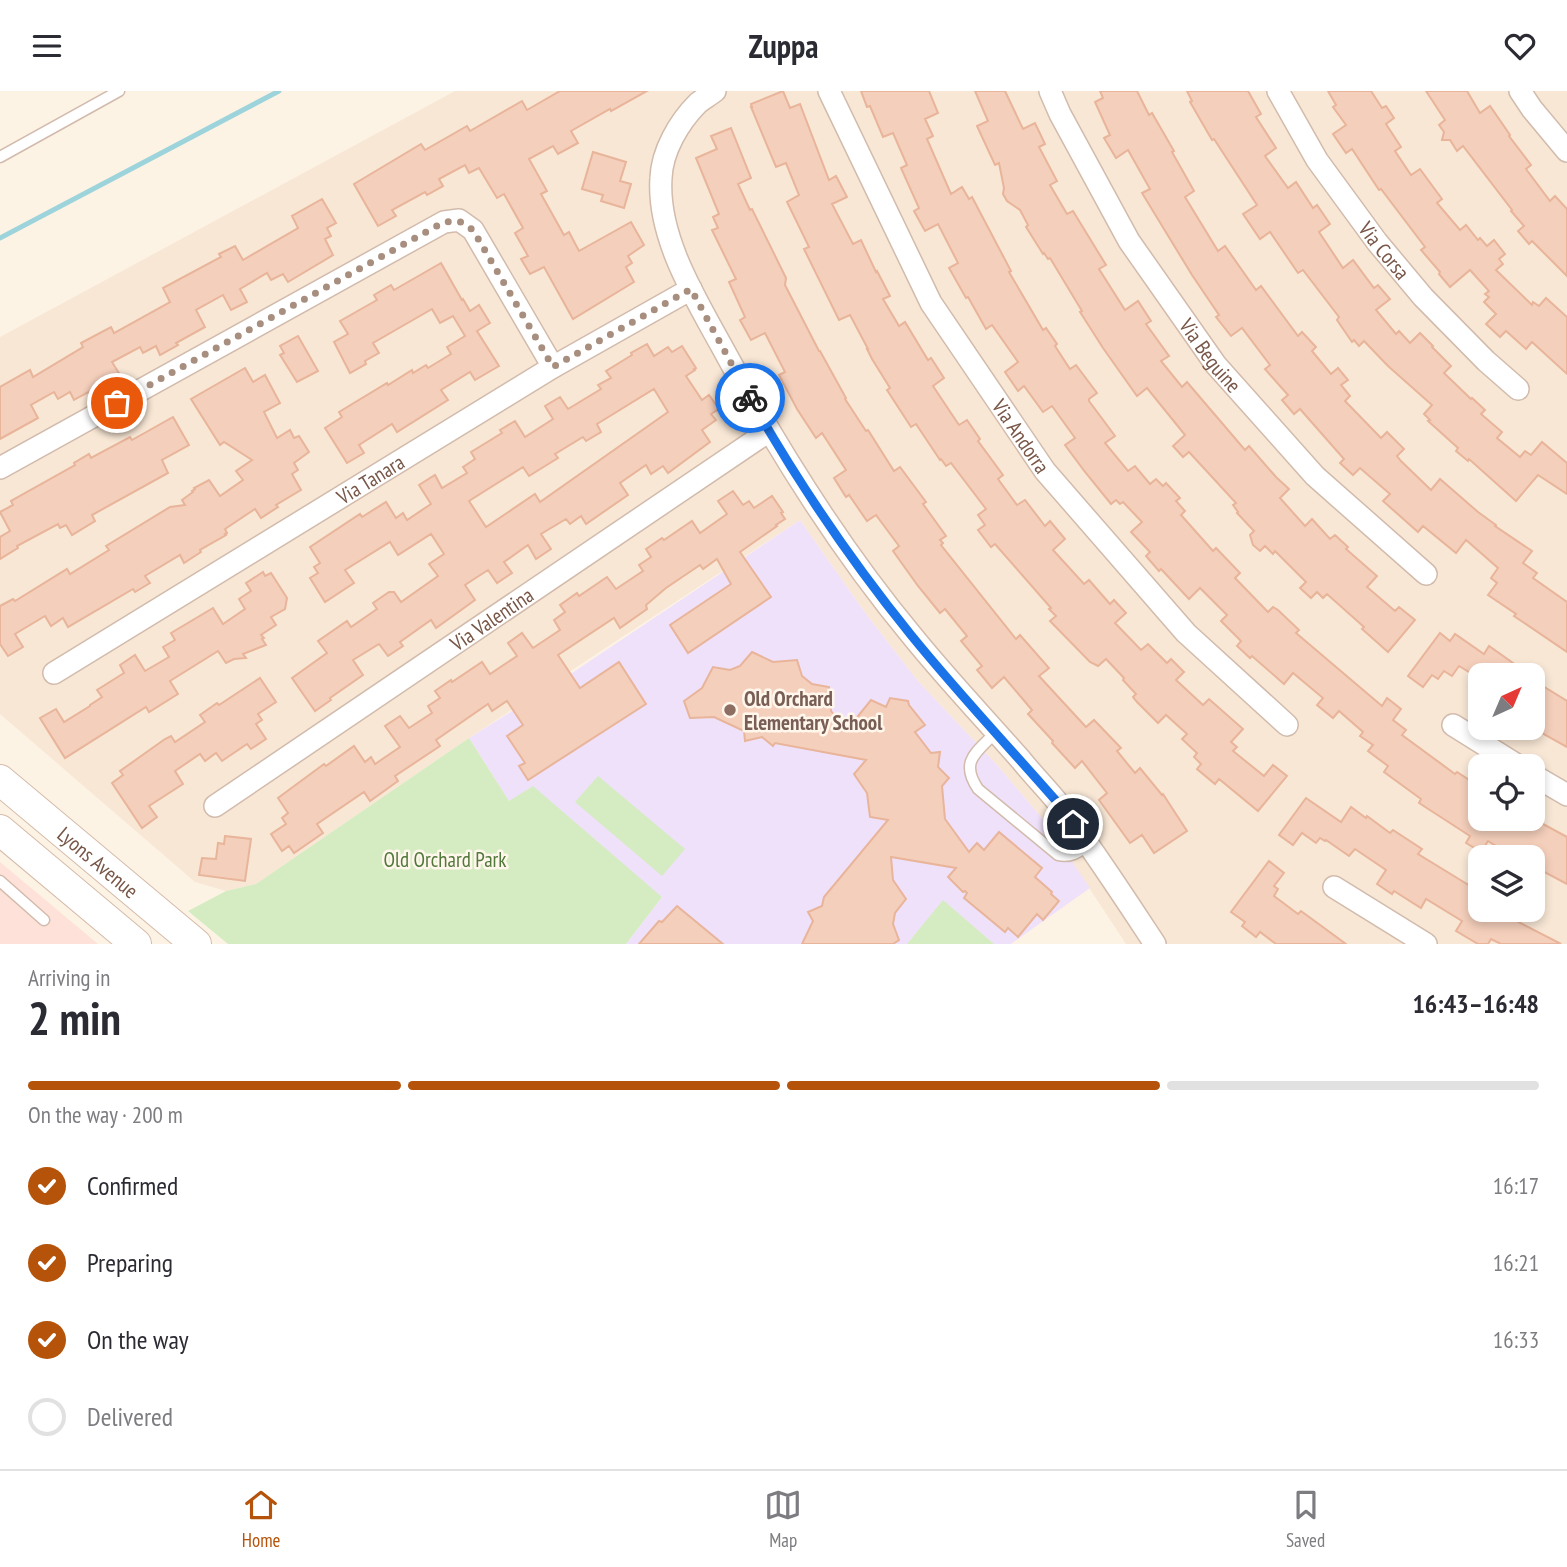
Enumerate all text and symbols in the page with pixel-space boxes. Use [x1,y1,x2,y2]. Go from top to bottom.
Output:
text: Zuppa [748,25,819,67]
icon: menu [28,27,66,65]
icon: heart [1501,27,1539,65]
street label: Via Corsa [1352,215,1416,285]
street label: Via Beguine [1173,312,1247,398]
courier [715,363,785,433]
pin [87,373,147,433]
icon: bike [731,379,769,417]
icon: bag [98,384,136,422]
street label: Via Andorra [986,393,1056,478]
street label: Via Tanara [331,448,409,511]
street label: Via Valentina [444,581,538,657]
north arrow [1468,663,1545,740]
map controls [1468,663,1545,922]
place label: Old Orchard Elementary School [744,685,883,736]
marker: Old Orchard Elementary School [722,702,738,718]
button: locate [1468,754,1545,831]
pin [1043,794,1103,854]
icon: home [1054,805,1092,843]
street label: Lyons Avenue [52,820,144,904]
button: layers [1468,845,1545,922]
park label: Old Orchard Park [384,846,506,873]
text: Arriving in [28,963,110,992]
text: 16:43–16:48 [1412,987,1539,1020]
text: 2 min [28,988,121,1048]
text: On the way · 200 m [28,1100,183,1129]
icon: check [28,1167,66,1205]
text: Confirmed [87,1169,178,1202]
text: 16:17 [1493,1171,1539,1200]
icon: check [28,1244,66,1282]
text: Preparing [87,1246,173,1279]
text: 16:21 [1493,1248,1539,1277]
icon: check [28,1321,66,1359]
text: On the way [87,1323,189,1356]
text: 16:33 [1493,1325,1539,1354]
text: Delivered [87,1400,173,1433]
tab: Home [242,1486,280,1552]
tab: Map [764,1486,802,1552]
tab: Saved [1286,1486,1325,1552]

